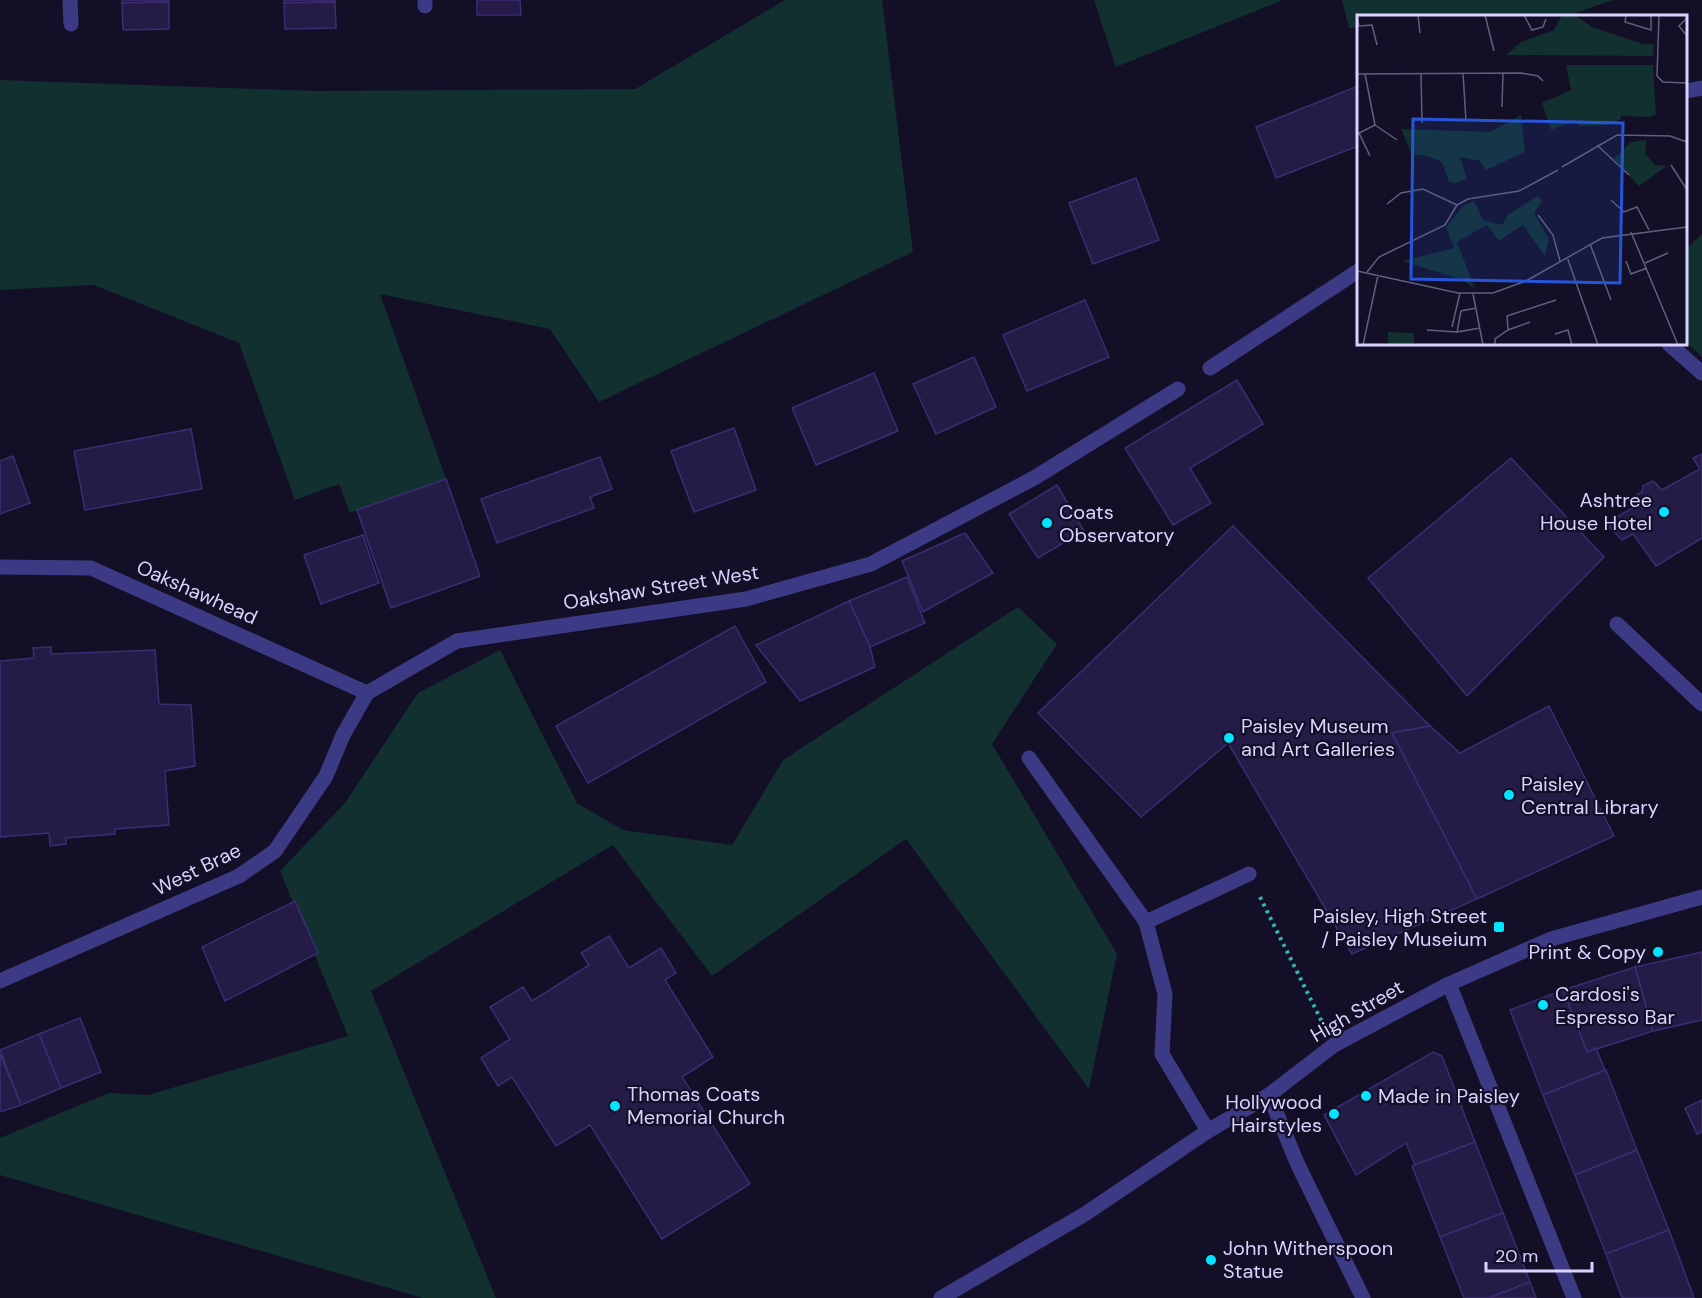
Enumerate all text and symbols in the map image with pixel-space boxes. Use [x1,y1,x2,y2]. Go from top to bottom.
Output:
inset map [1357,15,1687,345]
place label: Ashtree House Hotel [1540,487,1652,536]
place label: Coats Observatory [1059,499,1174,548]
marker: Ashtree House Hotel [1657,505,1671,519]
marker: Coats Observatory [1040,516,1054,530]
street label: Oakshawhead [133,554,261,630]
street label: Oakshaw Street West [561,559,761,615]
place label: Paisley Museum and Art Galleries [1241,713,1395,762]
marker: Paisley Museum and Art Galleries [1222,731,1236,745]
place label: Paisley Central Library [1521,771,1659,820]
marker: Paisley Central Library [1502,788,1516,802]
street label: West Brae [149,837,245,901]
place label: Paisley, High Street / Paisley Museium [1313,903,1487,952]
marker: Paisley, High Street / Paisley Museium [1492,920,1506,934]
place label: Print & Copy [1529,939,1646,965]
marker: Print & Copy [1651,945,1665,959]
street label: High Street [1306,974,1408,1048]
place label: Cardosi's Espresso Bar [1555,981,1675,1030]
marker: Cardosi's Espresso Bar [1536,998,1550,1012]
place label: Thomas Coats Memorial Church [627,1081,785,1130]
place label: Made in Paisley [1378,1083,1520,1109]
place label: Hollywood Hairstyles [1225,1089,1322,1138]
marker: Made in Paisley [1359,1089,1373,1103]
marker: Thomas Coats Memorial Church [608,1099,622,1113]
marker: Hollywood Hairstyles [1327,1107,1341,1121]
place label: John Witherspoon Statue [1223,1235,1393,1284]
scale bar [1486,1235,1592,1273]
text: 20 m [1495,1244,1538,1268]
marker: John Witherspoon Statue [1204,1253,1218,1267]

